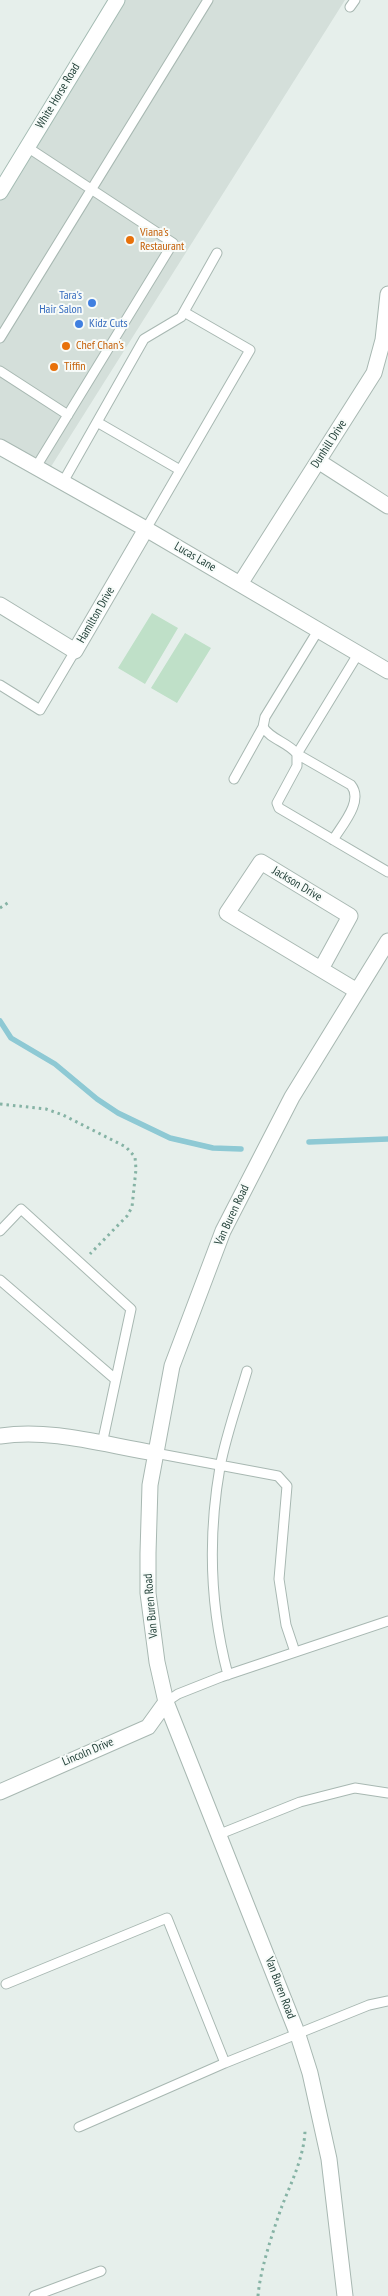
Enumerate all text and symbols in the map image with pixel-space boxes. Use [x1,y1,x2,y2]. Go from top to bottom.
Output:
street label: White Horse Road [33,61,83,131]
place label: Viana's Restaurant [140,226,184,254]
marker: Viana's Restaurant [124,234,136,246]
place label: Tara's Hair Salon [39,289,82,317]
marker: Tara's Hair Salon [86,297,98,309]
place label: Kidz Cuts [89,317,127,331]
marker: Kidz Cuts [73,318,85,330]
place label: Chef Chan's [76,339,124,353]
marker: Chef Chan's [60,340,72,352]
place label: Tiffin [64,360,86,374]
marker: Tiffin [48,361,60,373]
street label: Dunhill Drive [308,417,350,471]
street label: Lucas Lane [172,539,218,575]
street label: Hamilton Drive [74,584,118,646]
street label: Jackson Drive [270,864,324,904]
street label: Van Buren Road [212,1182,252,1248]
street label: Van Buren Road [141,1573,161,1639]
street label: Lincoln Drive [60,1735,116,1769]
street label: Van Buren Road [262,1955,298,2021]

